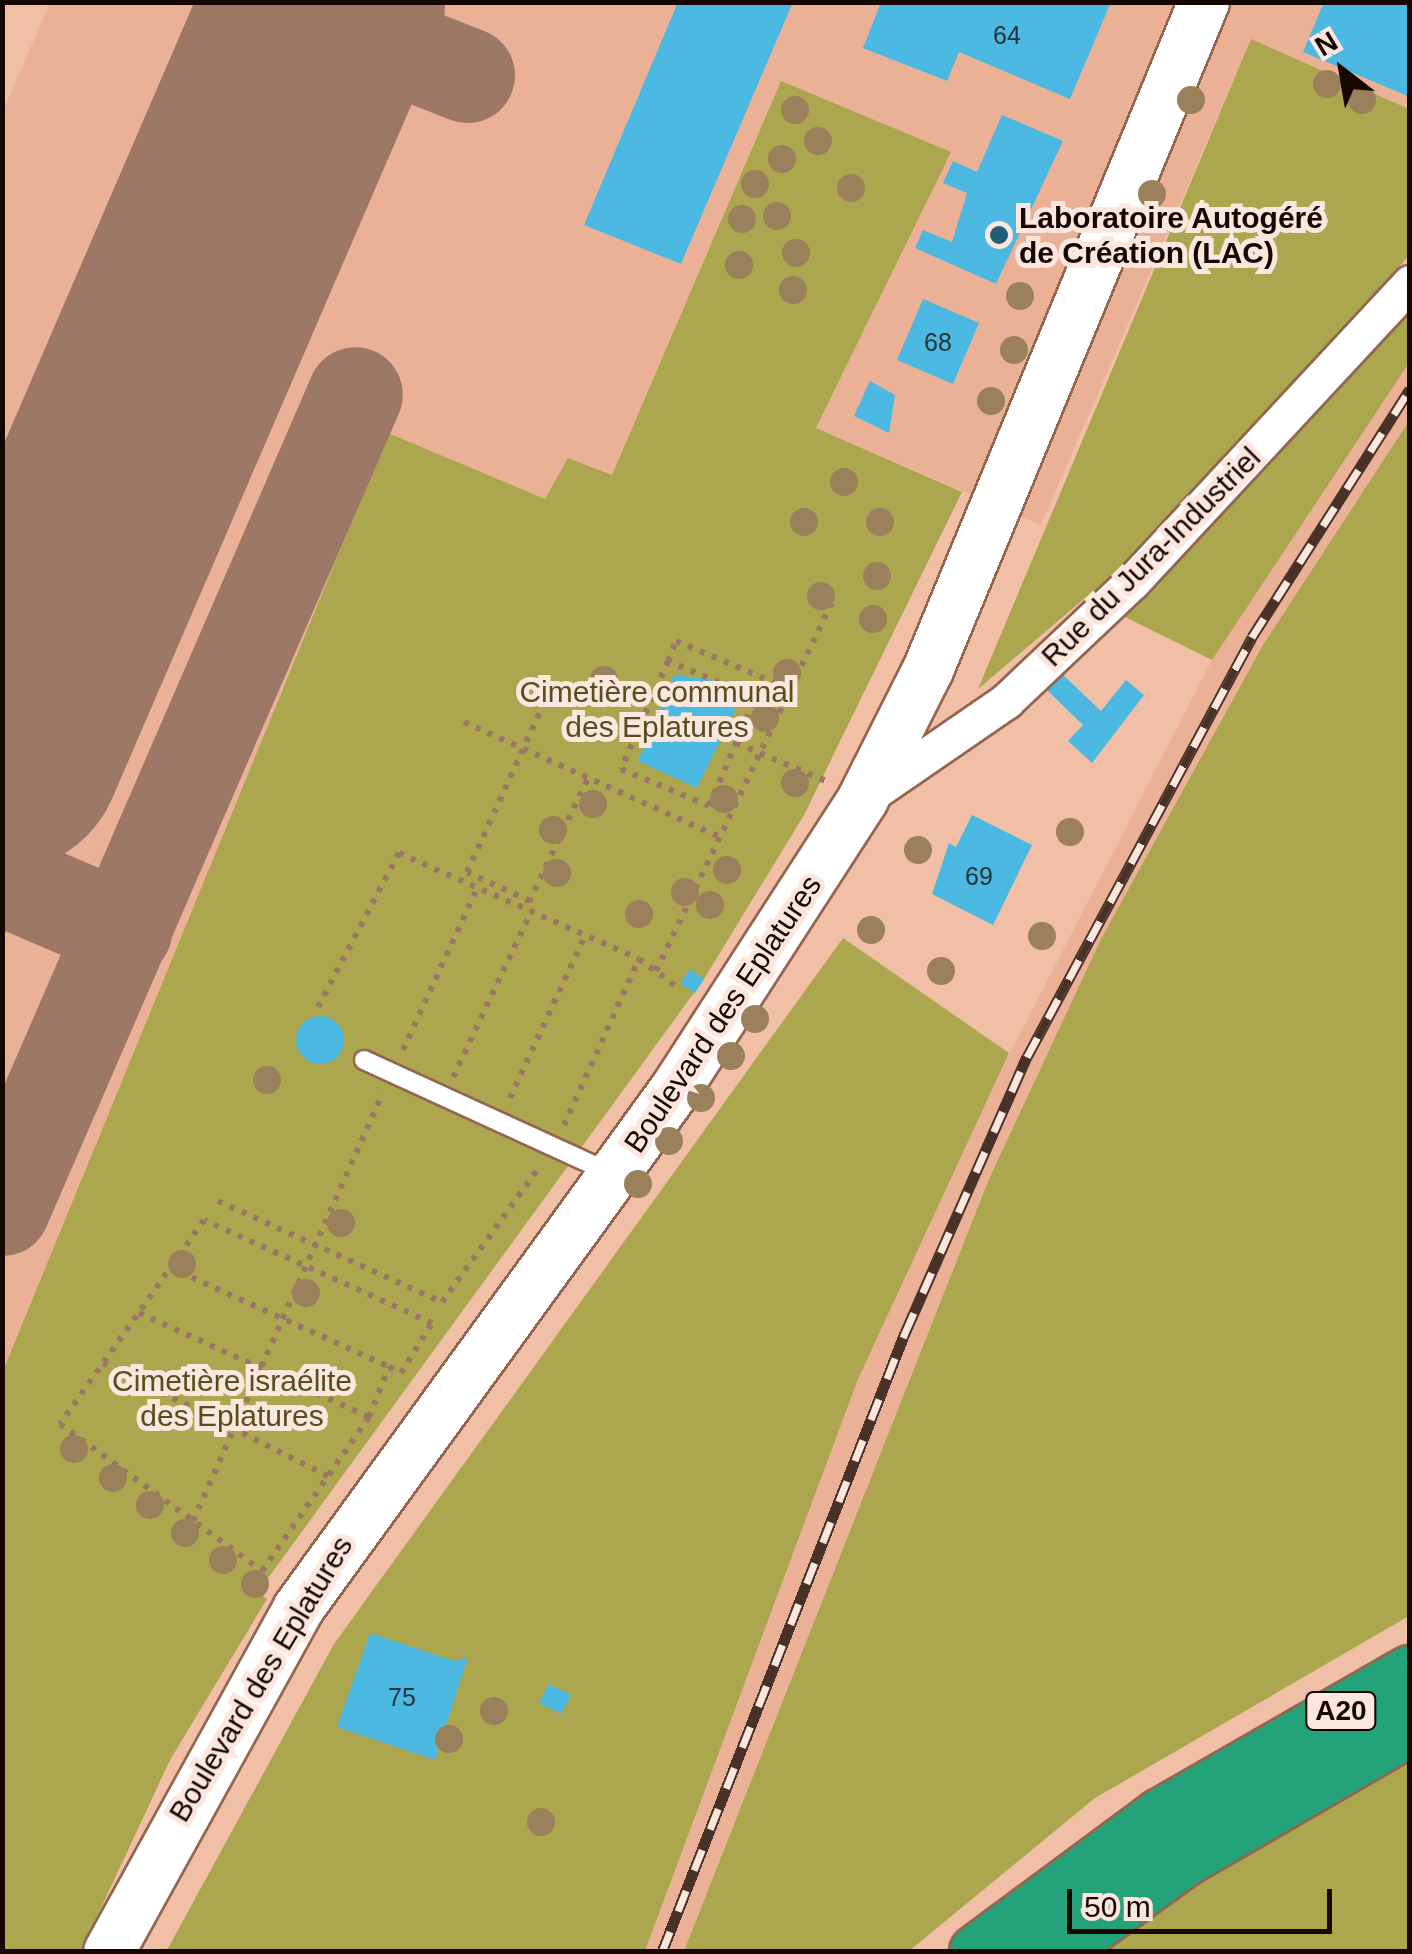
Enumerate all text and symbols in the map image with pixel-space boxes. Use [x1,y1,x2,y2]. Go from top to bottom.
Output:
house number: 64 [993,20,1021,50]
north arrow [1292,20,1392,120]
text: N [1310,25,1343,62]
place label: Laboratoire Autogéré de Création (LAC) [1019,200,1324,270]
marker: Laboratoire Autogéré de Création (LAC) [988,224,1010,246]
house number: 68 [924,327,952,357]
street label: Rue du Jura-Industriel [1034,440,1268,674]
park label: Cimetière communal des Eplatures [519,674,795,744]
house number: 69 [965,861,993,891]
street label: Boulevard des Eplatures [617,868,829,1160]
park label: Cimetière israélite des Eplatures [112,1363,352,1434]
street label: Boulevard des Eplatures [161,1530,361,1828]
house number: 75 [388,1682,416,1712]
road number: A20 [1304,1688,1378,1734]
scale bar [1072,1869,1337,1931]
text: 50 m [1084,1890,1151,1923]

